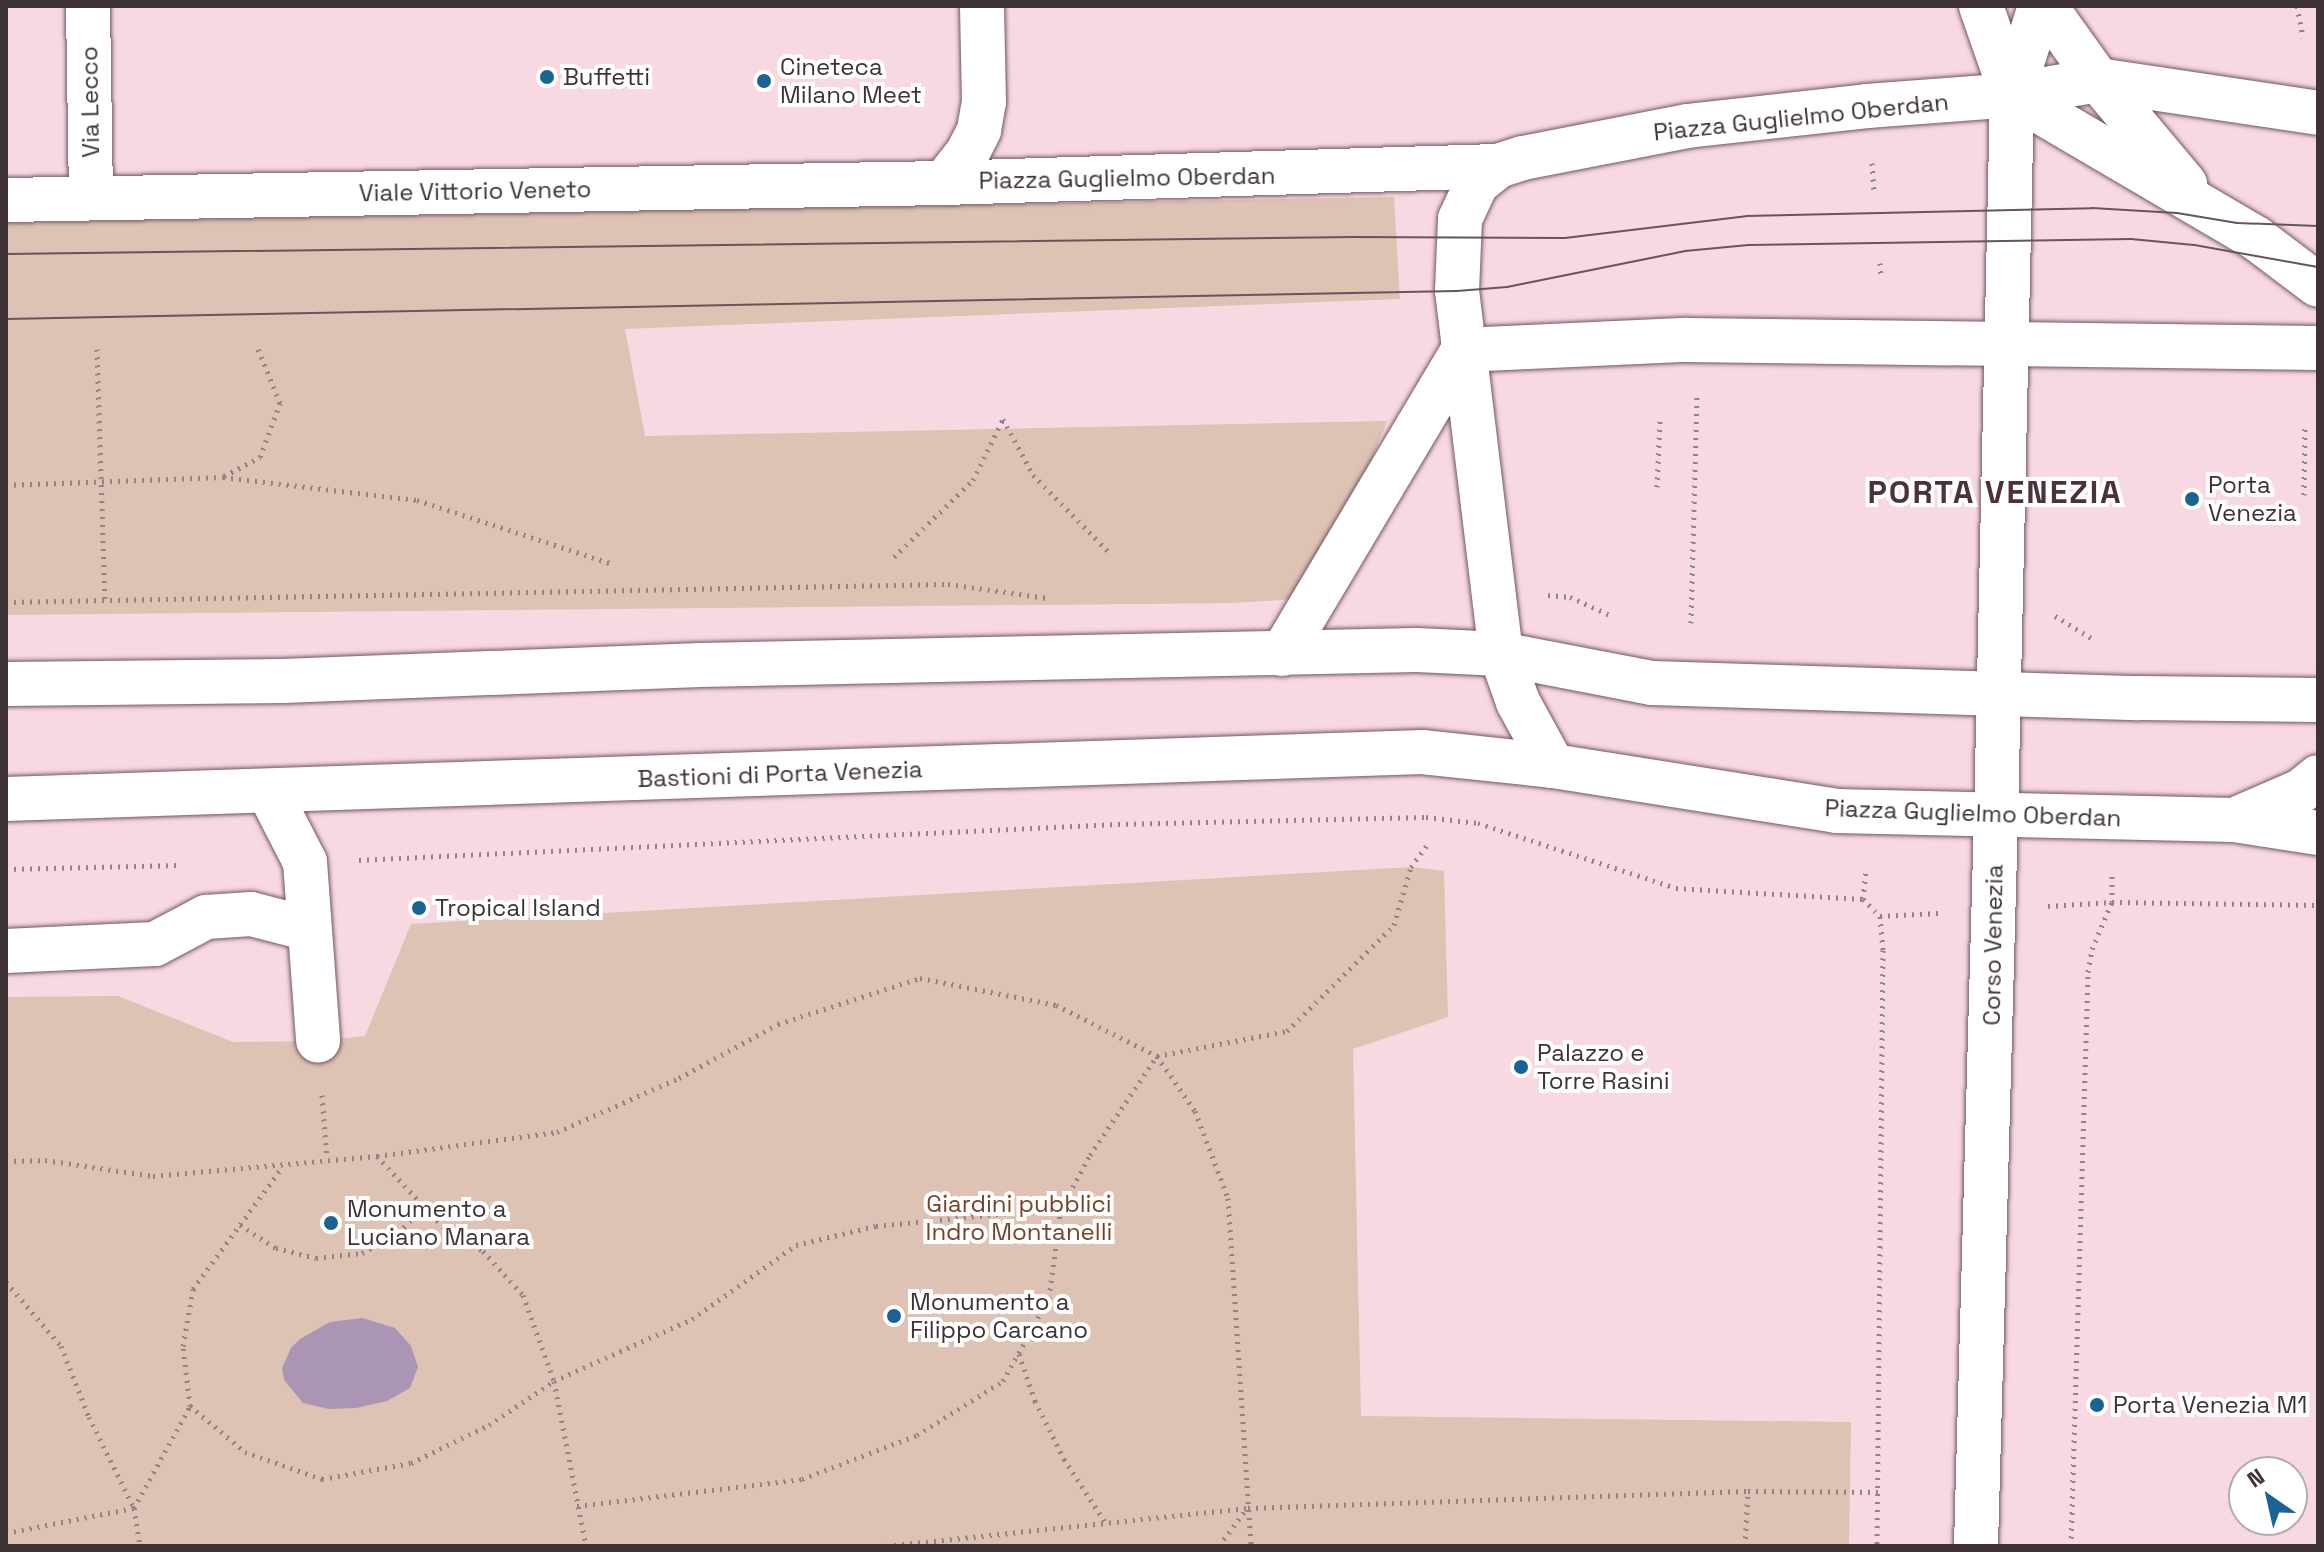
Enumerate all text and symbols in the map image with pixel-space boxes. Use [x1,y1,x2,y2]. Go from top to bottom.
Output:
street label: Via Lecco [75,46,105,158]
place label: Cineteca Milano Meet [780,53,922,109]
place label: Buffetti [563,63,650,91]
marker: Buffetti [538,68,556,86]
marker: Cineteca Milano Meet [755,72,773,90]
street label: Piazza Guglielmo Oberdan [1652,87,1950,147]
street label: Piazza Guglielmo Oberdan [978,161,1276,195]
street label: Viale Vittorio Veneto [358,175,592,207]
place label: Porta Venezia [2208,471,2297,527]
district label: PORTA VENEZIA [1867,473,2123,511]
marker: Porta Venezia [2183,490,2201,508]
street label: Bastioni di Porta Venezia [637,755,923,793]
street label: Piazza Guglielmo Oberdan [1824,793,2122,833]
street label: Corso Venezia [1977,864,2009,1026]
place label: Tropical Island [435,894,601,922]
marker: Tropical Island [410,899,428,917]
place label: Palazzo e Torre Rasini [1537,1039,1670,1095]
marker: Palazzo e Torre Rasini [1512,1058,1530,1076]
park label: Giardini pubblici Indro Montanelli [926,1190,1112,1246]
place label: Monumento a Luciano Manara [347,1195,530,1251]
marker: Monumento a Luciano Manara [322,1214,340,1232]
place label: Monumento a Filippo Carcano [910,1288,1088,1344]
marker: Monumento a Filippo Carcano [885,1307,903,1325]
place label: Porta Venezia M1 [2113,1391,2308,1419]
marker: Porta Venezia M1 [2088,1396,2106,1414]
north arrow [2228,1456,2308,1536]
text: N [2242,1462,2270,1493]

